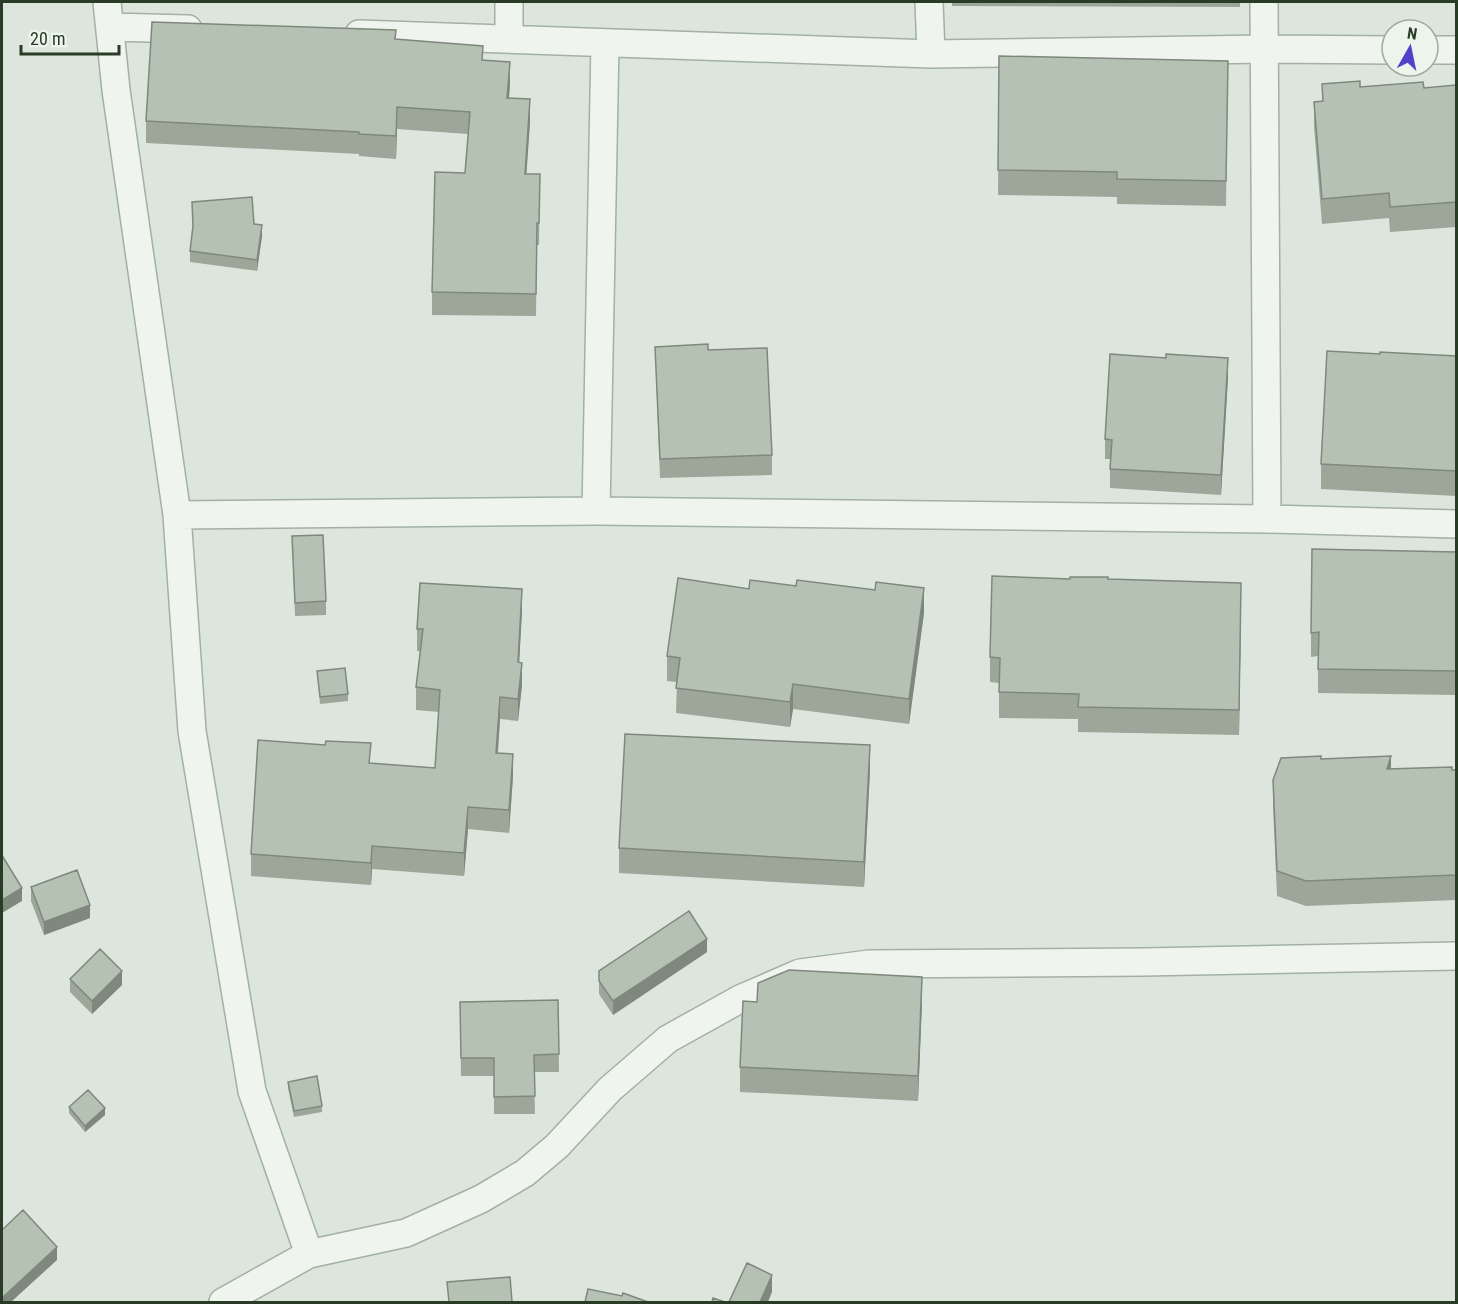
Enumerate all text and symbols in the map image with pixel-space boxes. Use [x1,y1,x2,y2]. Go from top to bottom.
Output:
scale bar [21,18,118,56]
north arrow [1380,18,1440,78]
text: N [1406,24,1419,44]
text: 20 m [30,28,65,49]

